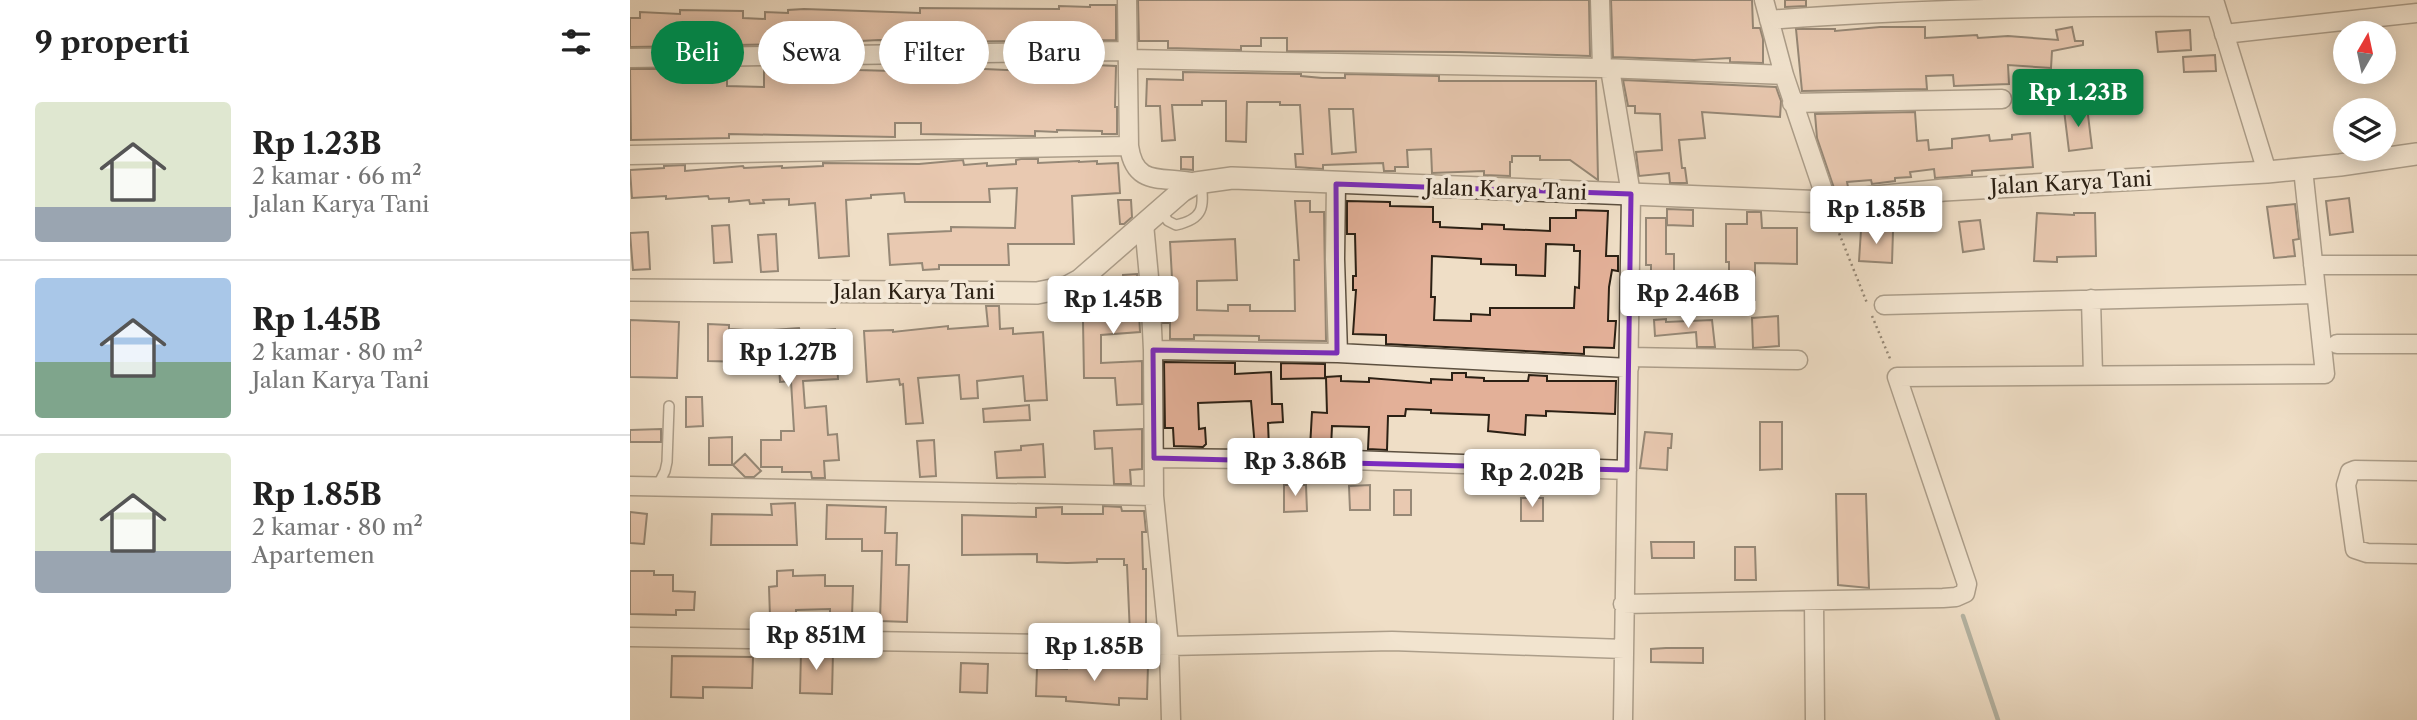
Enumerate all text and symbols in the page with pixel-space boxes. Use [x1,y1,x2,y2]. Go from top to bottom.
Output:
chip: Beli [651,21,744,84]
chip: Sewa [758,21,865,84]
chip: Filter [879,21,989,84]
chip: Baru [1003,21,1105,84]
north arrow [2333,21,2396,84]
map controls [2333,21,2396,161]
icon: filters [557,23,595,61]
text: 9 properti [35,24,189,61]
pin: Rp 1.23B [2006,69,2150,129]
text: Rp 1.23B [2028,78,2128,106]
button: layers [2333,98,2396,161]
text: Rp 1.23B [252,125,382,162]
icon: home [91,130,175,214]
text: 2 kamar · 66 m² [252,162,422,190]
street label: Jalan Karya Tani [1986,166,2152,199]
street label: Jalan Karya Tani [1422,174,1587,205]
pin: Rp 1.85B [1804,187,1948,246]
text: Jalan Karya Tani [252,190,429,218]
text: Rp 1.85B [1826,195,1926,223]
pin: Rp 2.46B [1616,270,1760,330]
pin: Rp 1.45B [1041,276,1185,336]
street label: Jalan Karya Tani [830,279,995,304]
text: Rp 2.46B [1636,279,1740,307]
text: Rp 1.45B [1063,285,1163,313]
text: Rp 1.45B [252,301,381,338]
icon: home [91,306,175,390]
pin: Rp 1.27B [716,330,860,389]
text: 2 kamar · 80 m² [252,338,423,366]
text: Rp 1.27B [739,338,837,366]
text: Jalan Karya Tani [252,366,429,394]
pin: Rp 3.86B [1223,438,1367,498]
text: Rp 3.86B [1243,447,1347,475]
pin: Rp 2.02B [1460,449,1604,509]
text: Rp 2.02B [1480,458,1584,486]
text: Rp 1.85B [252,476,382,513]
icon: home [91,481,175,565]
text: 2 kamar · 80 m² [252,513,423,541]
text: Apartemen [252,541,375,569]
pin: Rp 851M [751,612,881,672]
text: Rp 851M [766,621,866,649]
pin: Rp 1.85B [1022,624,1166,683]
text: Rp 1.85B [1044,632,1144,660]

